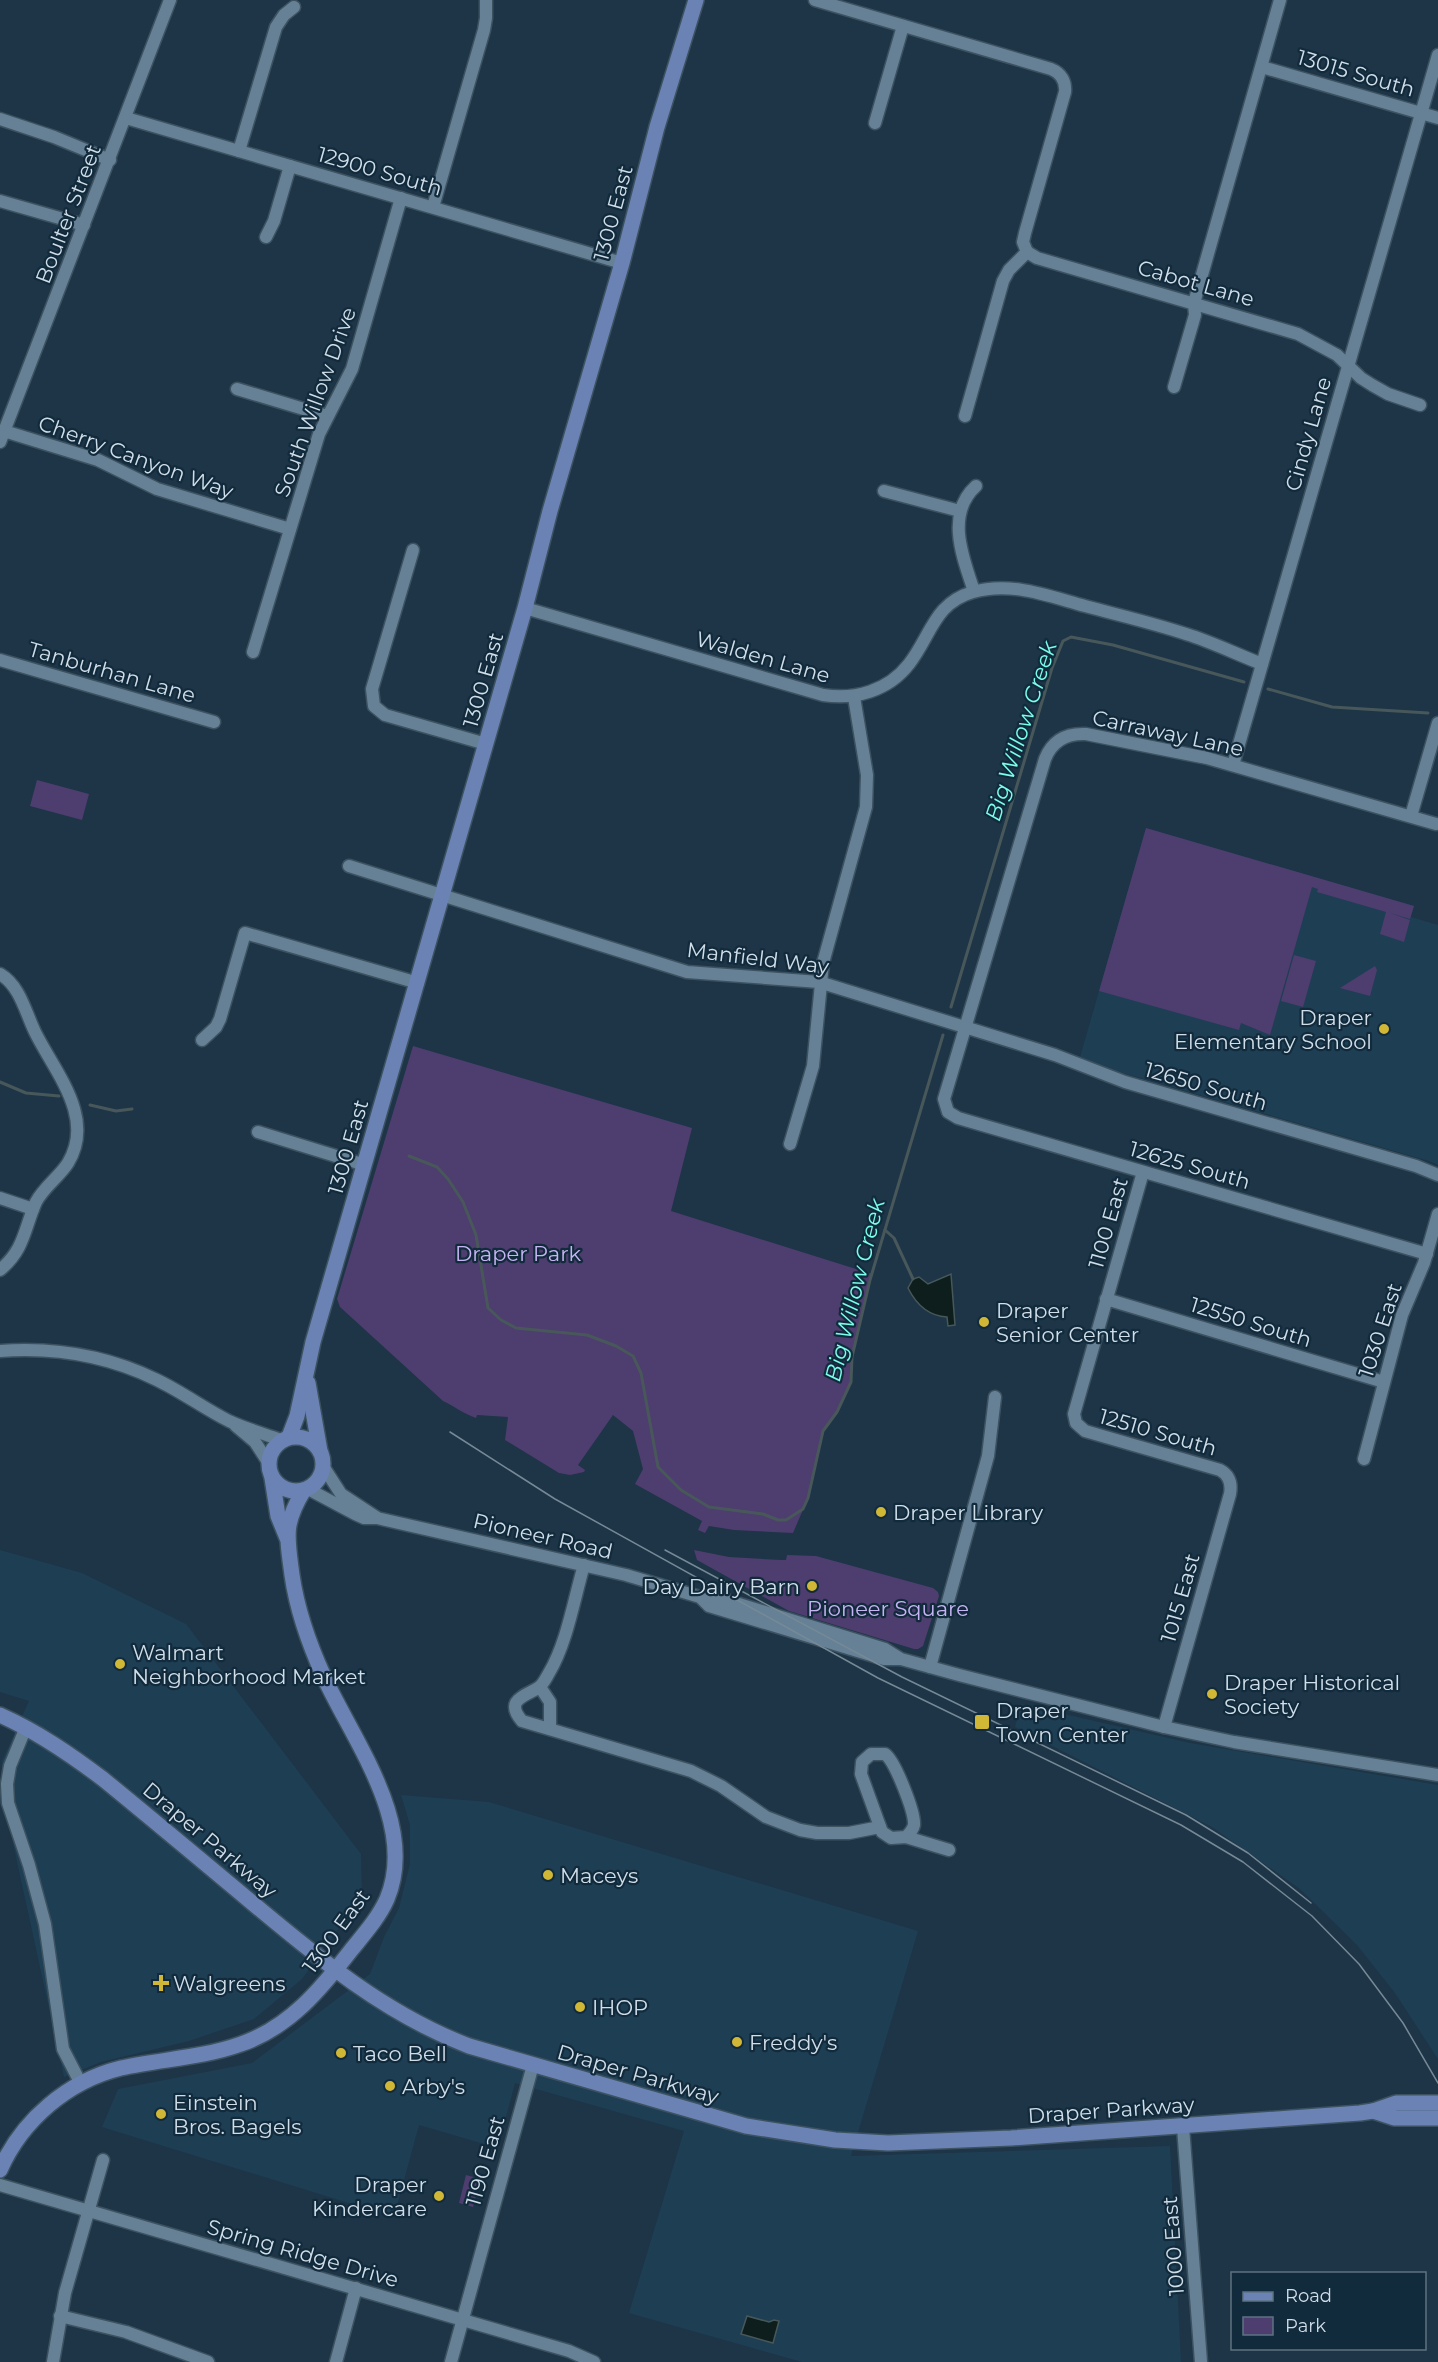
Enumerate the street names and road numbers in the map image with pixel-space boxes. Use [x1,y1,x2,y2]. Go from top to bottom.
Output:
street label: 13015 South [1294,44,1418,102]
street label: Boulter Street [30,141,106,287]
street label: 12900 South [315,141,445,201]
street label: 1300 East [588,163,638,263]
street label: Cabot Lane [1135,254,1257,312]
street label: South Willow Drive [269,304,361,500]
street label: Cindy Lane [1280,374,1336,494]
street label: Cherry Canyon Way [35,410,237,504]
street label: Walden Lane [693,626,833,688]
street label: 1300 East [458,630,508,730]
street label: Tanburhan Lane [26,636,198,708]
street label: Carraway Lane [1090,705,1246,761]
street label: Manfield Way [685,937,831,979]
street label: 12650 South [1142,1057,1270,1115]
street label: 1300 East [323,1097,373,1197]
street label: 12625 South [1127,1136,1253,1194]
street label: 1100 East [1083,1175,1133,1271]
street label: 1030 East [1353,1280,1407,1380]
street label: 12550 South [1187,1292,1315,1352]
street label: 12510 South [1096,1403,1220,1461]
street label: Pioneer Road [471,1508,615,1564]
street label: 1015 East [1155,1551,1205,1645]
street label: Draper Parkway [138,1777,282,1904]
street label: 1300 East [297,1884,375,1978]
street label: Draper Parkway [554,2039,722,2109]
street label: Draper Parkway [1027,2092,1196,2128]
street label: 1190 East [460,2113,510,2209]
street label: 1000 East [1157,2195,1189,2297]
street label: Spring Ridge Drive [204,2214,402,2292]

